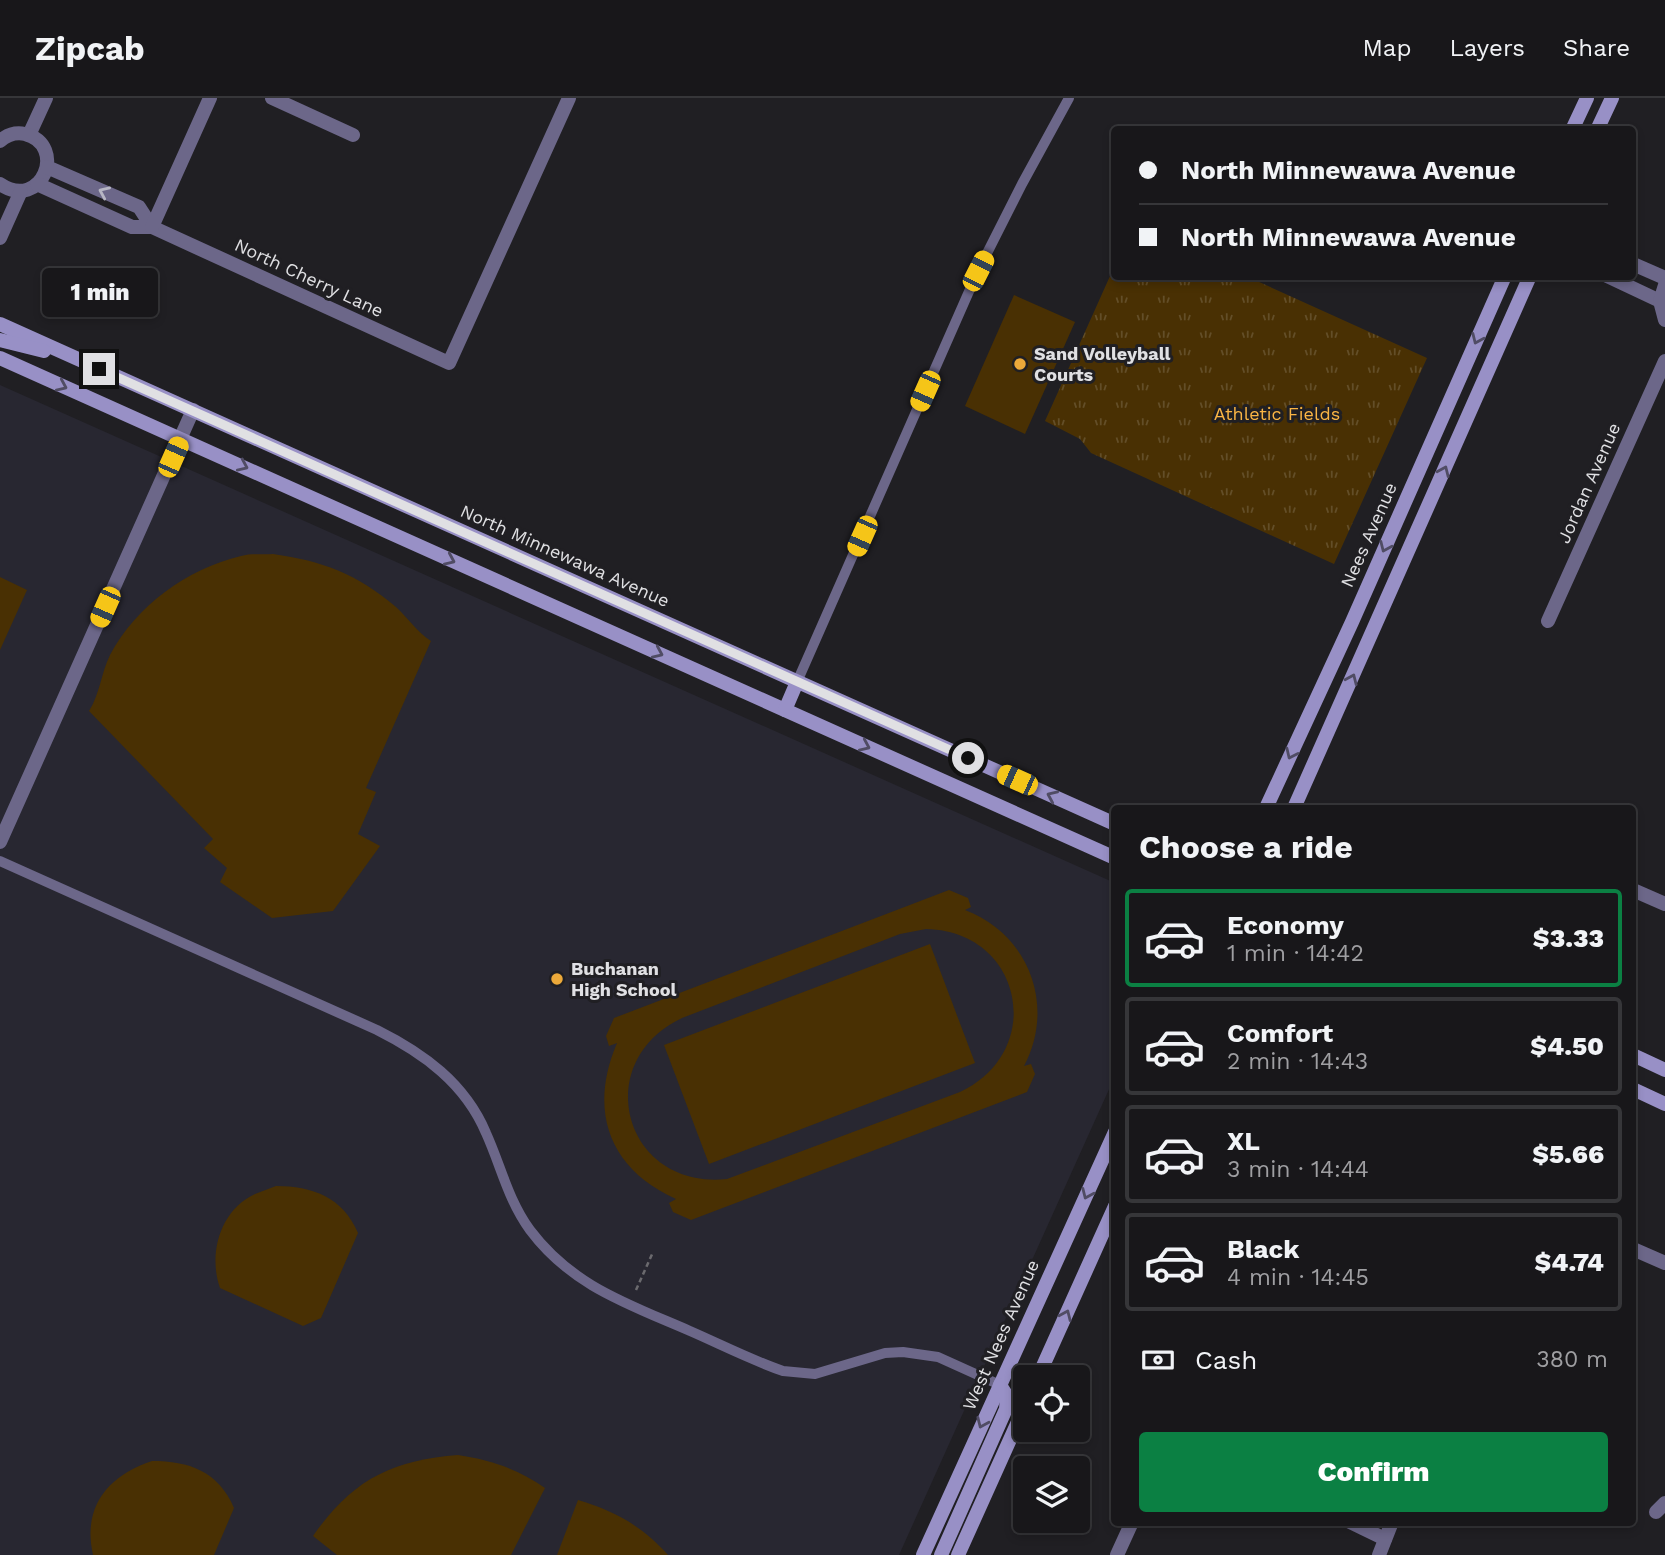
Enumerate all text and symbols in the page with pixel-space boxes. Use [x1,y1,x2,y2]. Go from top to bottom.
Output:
text: Zipcab [35,29,145,68]
text: Map [1363,34,1411,62]
text: Layers [1449,34,1525,62]
text: Share [1563,34,1630,62]
text: North Minnewawa Avenue [1181,155,1516,185]
one-way arrow [99,186,111,200]
text: North Minnewawa Avenue [1181,222,1516,252]
street label: North Cherry Lane [232,234,387,321]
car [960,248,997,294]
callout: 1 min [41,268,157,316]
text: 1 min [70,279,130,306]
one-way arrow [1471,332,1485,344]
place label: Sand Volleyball Courts [1034,343,1171,385]
route end [83,353,115,385]
marker: Sand Volleyball Courts [1012,356,1028,372]
car [907,368,944,414]
one-way arrow [55,378,67,392]
park label: Athletic Fields [1214,403,1340,424]
street label: Jordan Avenue [1553,419,1624,546]
car [155,434,192,480]
one-way arrow [236,458,248,472]
one-way arrow [1436,466,1450,478]
street label: Nees Avenue [1336,479,1401,590]
street label: North Minnewawa Avenue [457,500,673,611]
car [844,513,881,559]
one-way arrow [1379,540,1393,552]
one-way arrow [443,552,456,566]
car [87,584,124,630]
one-way arrow [651,645,663,659]
one-way arrow [1344,674,1358,686]
one-way arrow [858,738,871,752]
route start [952,742,984,774]
one-way arrow [1285,747,1299,759]
car [994,762,1041,798]
one-way arrow [1047,790,1060,804]
text: Choose a ride [1139,828,1353,866]
icon: car [1143,907,1206,970]
text: Economy [1227,910,1344,940]
text: $3.33 [1533,923,1604,953]
text: 1 min · 14:42 [1227,940,1364,967]
place label: Buchanan High School [571,958,677,1000]
marker: Buchanan High School [549,971,565,987]
icon: car [1143,1015,1206,1078]
text: Comfort [1227,1018,1333,1048]
text: $4.50 [1530,1031,1604,1061]
text: 2 min · 14:43 [1227,1048,1368,1075]
icon: car [1143,1123,1206,1186]
text: XL [1227,1126,1260,1156]
text: $5.66 [1532,1139,1604,1169]
text: 3 min · 14:44 [1227,1156,1369,1183]
one-way arrow [1081,1187,1095,1199]
icon: car [1143,1231,1206,1294]
text: Black [1227,1234,1299,1264]
text: $4.74 [1534,1247,1604,1277]
street label: West Nees Avenue [958,1256,1043,1413]
text: 4 min · 14:45 [1227,1264,1369,1291]
one-way arrow [1058,1310,1072,1322]
icon: cash [1139,1341,1177,1379]
text: Cash [1195,1345,1257,1375]
text: 380 m [1536,1346,1608,1373]
map controls [1013,1365,1090,1533]
button: locate [1013,1365,1090,1442]
one-way arrow [976,1416,990,1429]
button: Confirm [1139,1432,1608,1512]
button: layers [1013,1456,1090,1533]

